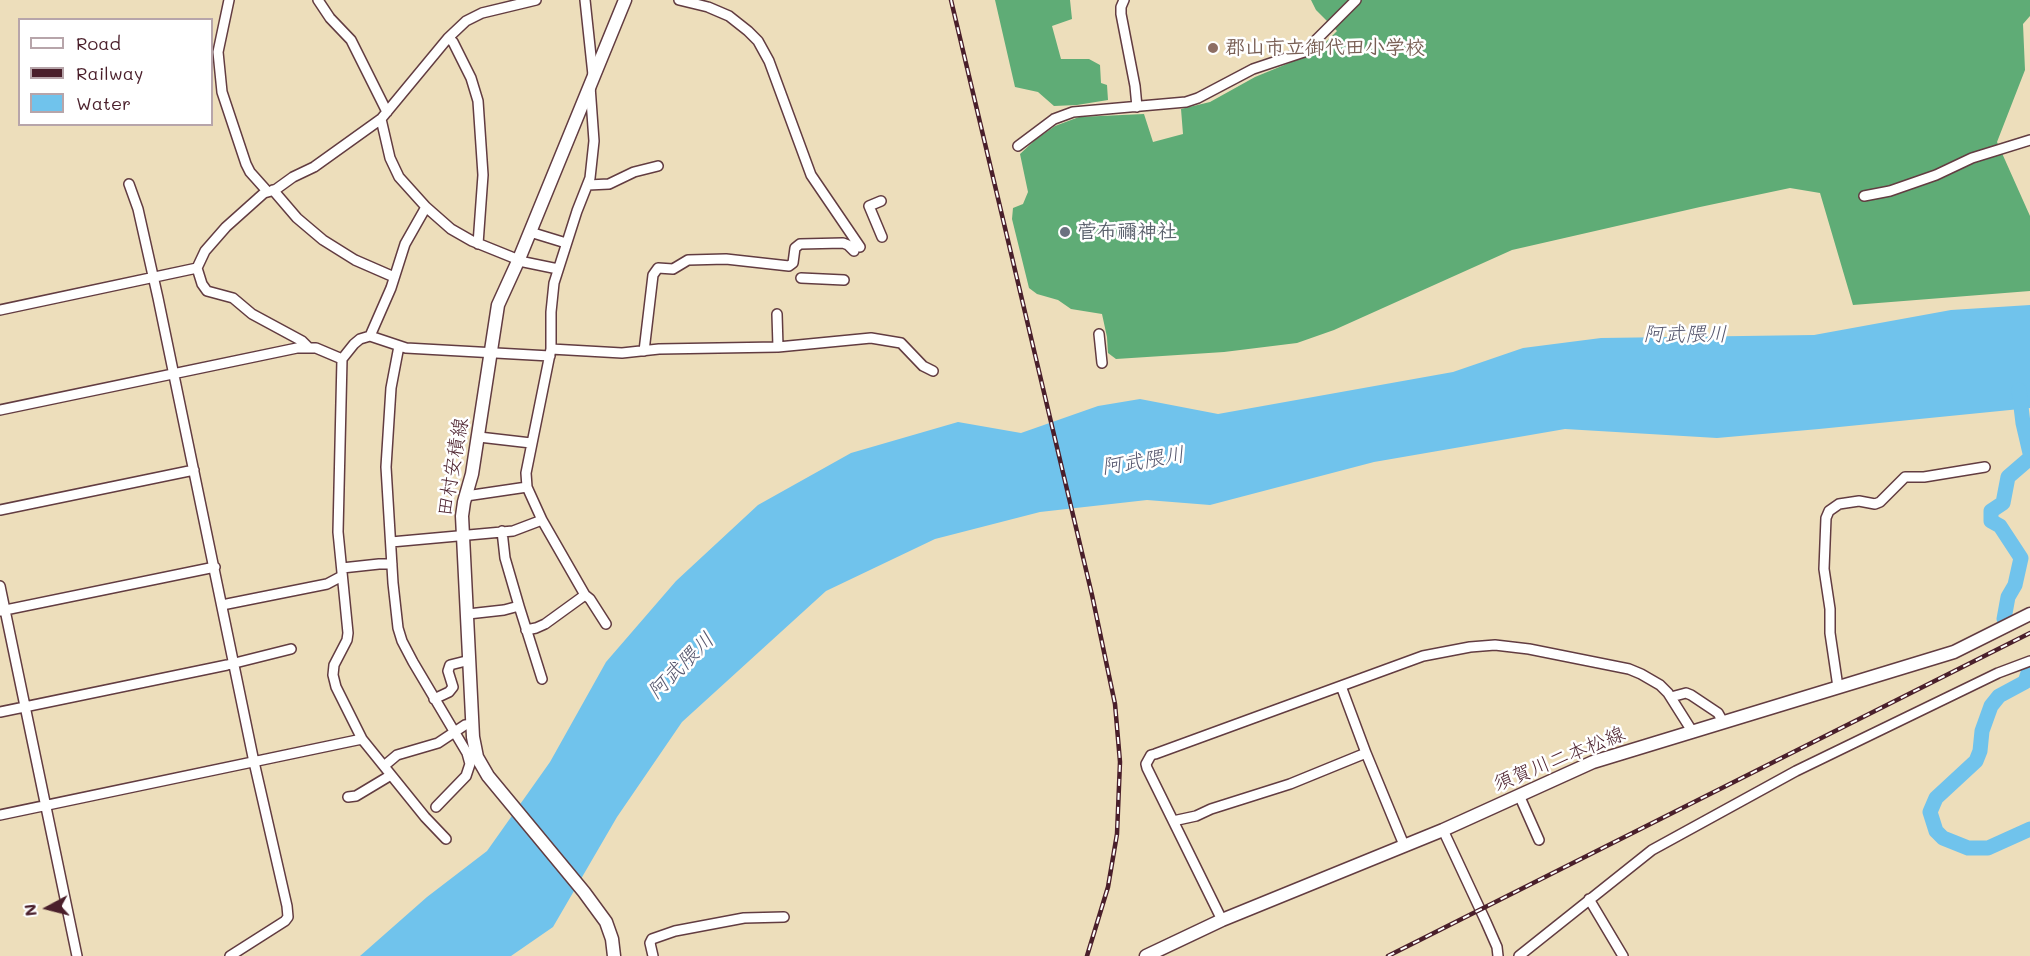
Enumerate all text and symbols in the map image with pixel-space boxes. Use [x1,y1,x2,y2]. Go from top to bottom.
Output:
legend [18,18,213,126]
text: Road [76,31,121,55]
place label: 郡山市立御代田小学校 [1225,36,1425,60]
marker: 郡山市立御代田小学校 [1206,41,1220,55]
text: Railway [76,61,143,85]
text: Water [76,91,131,115]
place label: 菅布禰神社 [1077,220,1177,244]
marker: 菅布禰神社 [1058,225,1072,239]
water label: 阿武隈川 [1643,322,1727,348]
street label: 田村安積線 [432,416,474,518]
water label: 阿武隈川 [1100,442,1186,480]
water label: 阿武隈川 [642,627,720,705]
street label: 須賀川二本松線 [1490,722,1628,796]
north arrow [18,878,78,938]
text: N [18,903,41,918]

